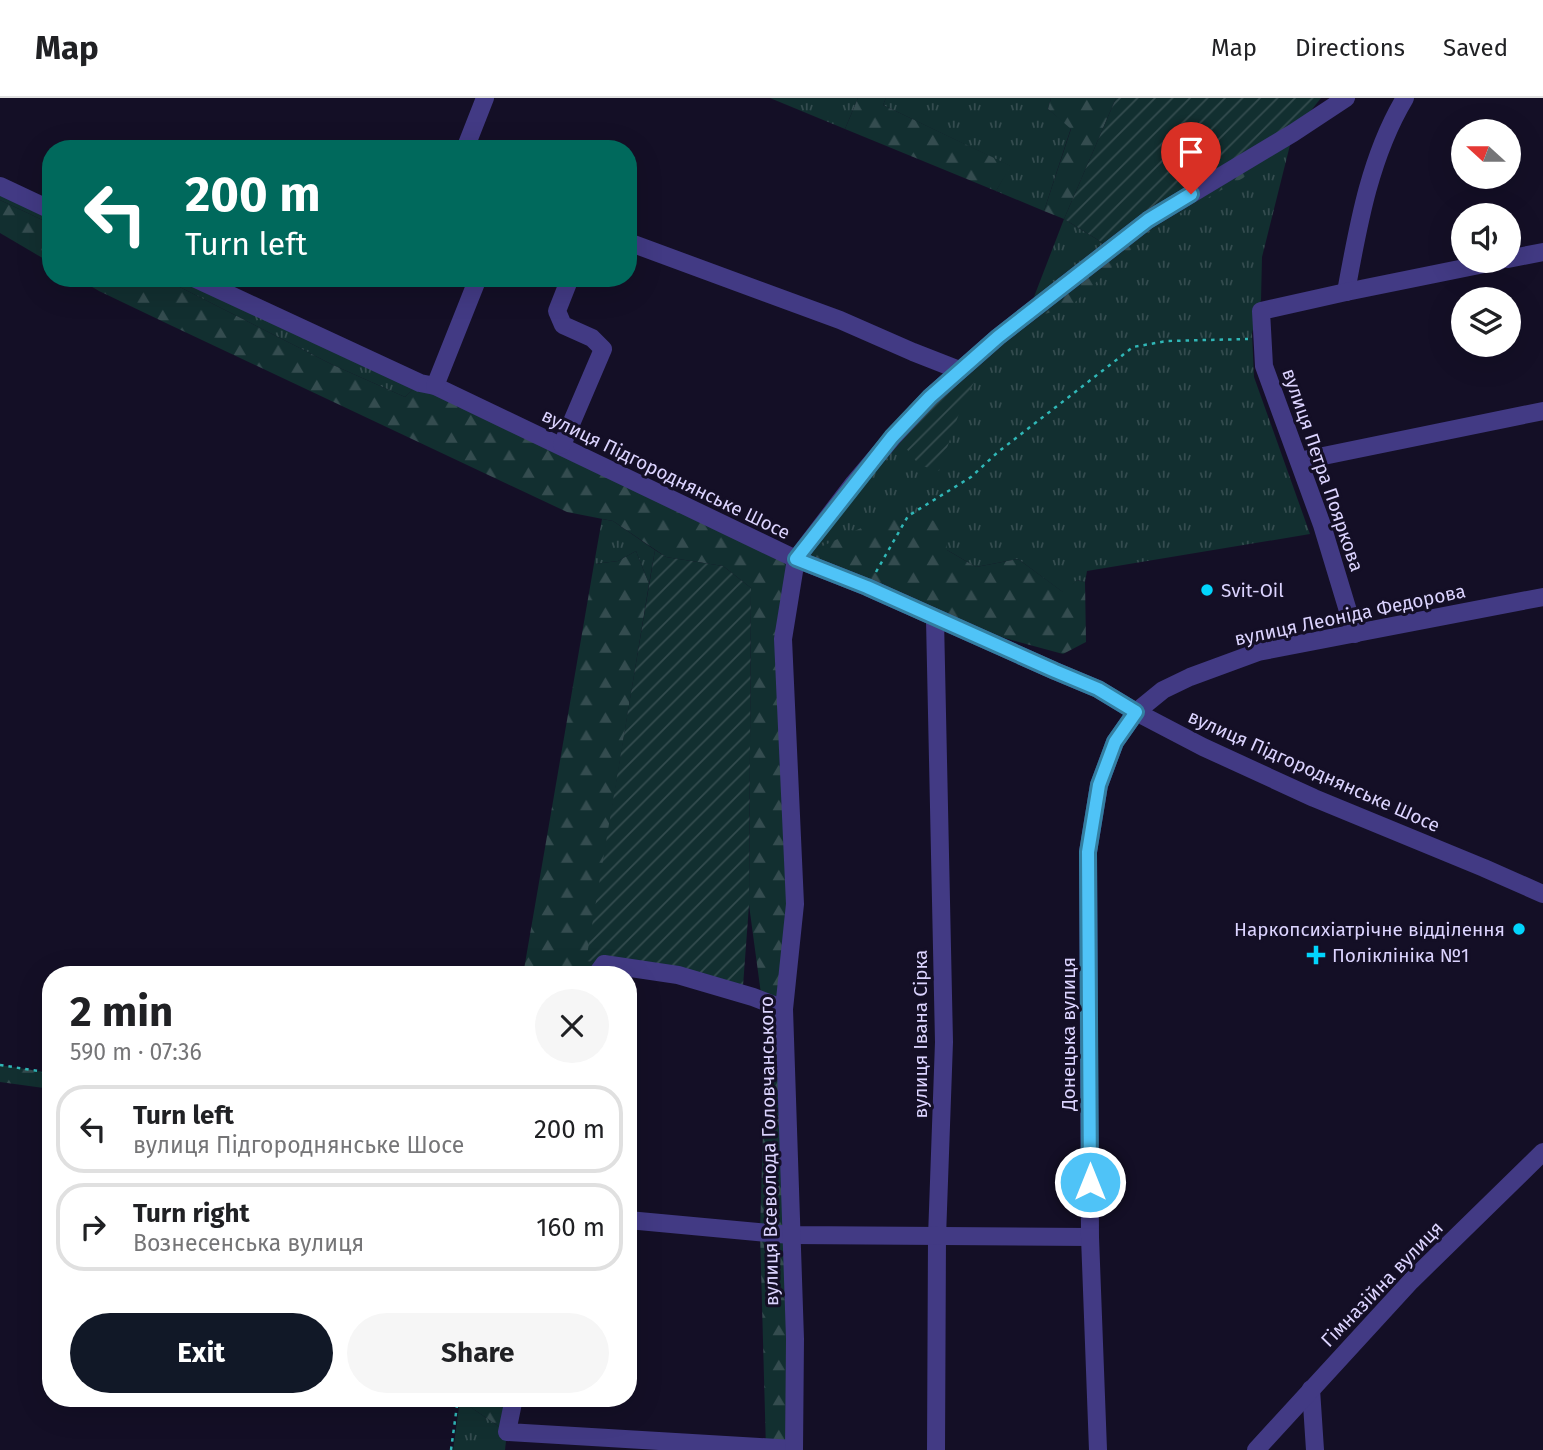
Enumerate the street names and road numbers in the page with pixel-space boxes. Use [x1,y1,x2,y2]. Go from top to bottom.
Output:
street label: вулиця Петра Пояркова [1277,365,1369,575]
street label: вулиця Підгороднянське Шосе [538,404,794,544]
street label: вулиця Леоніда Федорова [1232,579,1468,651]
street label: вулиця Підгороднянське Шосе [1184,705,1444,837]
street label: вулиця Івана Сірка [909,950,932,1118]
street label: Донецька вулиця [1057,957,1080,1112]
street label: вулиця Всеволода Головчанського [755,996,783,1306]
street label: Гімназійна вулиця [1316,1216,1448,1352]

